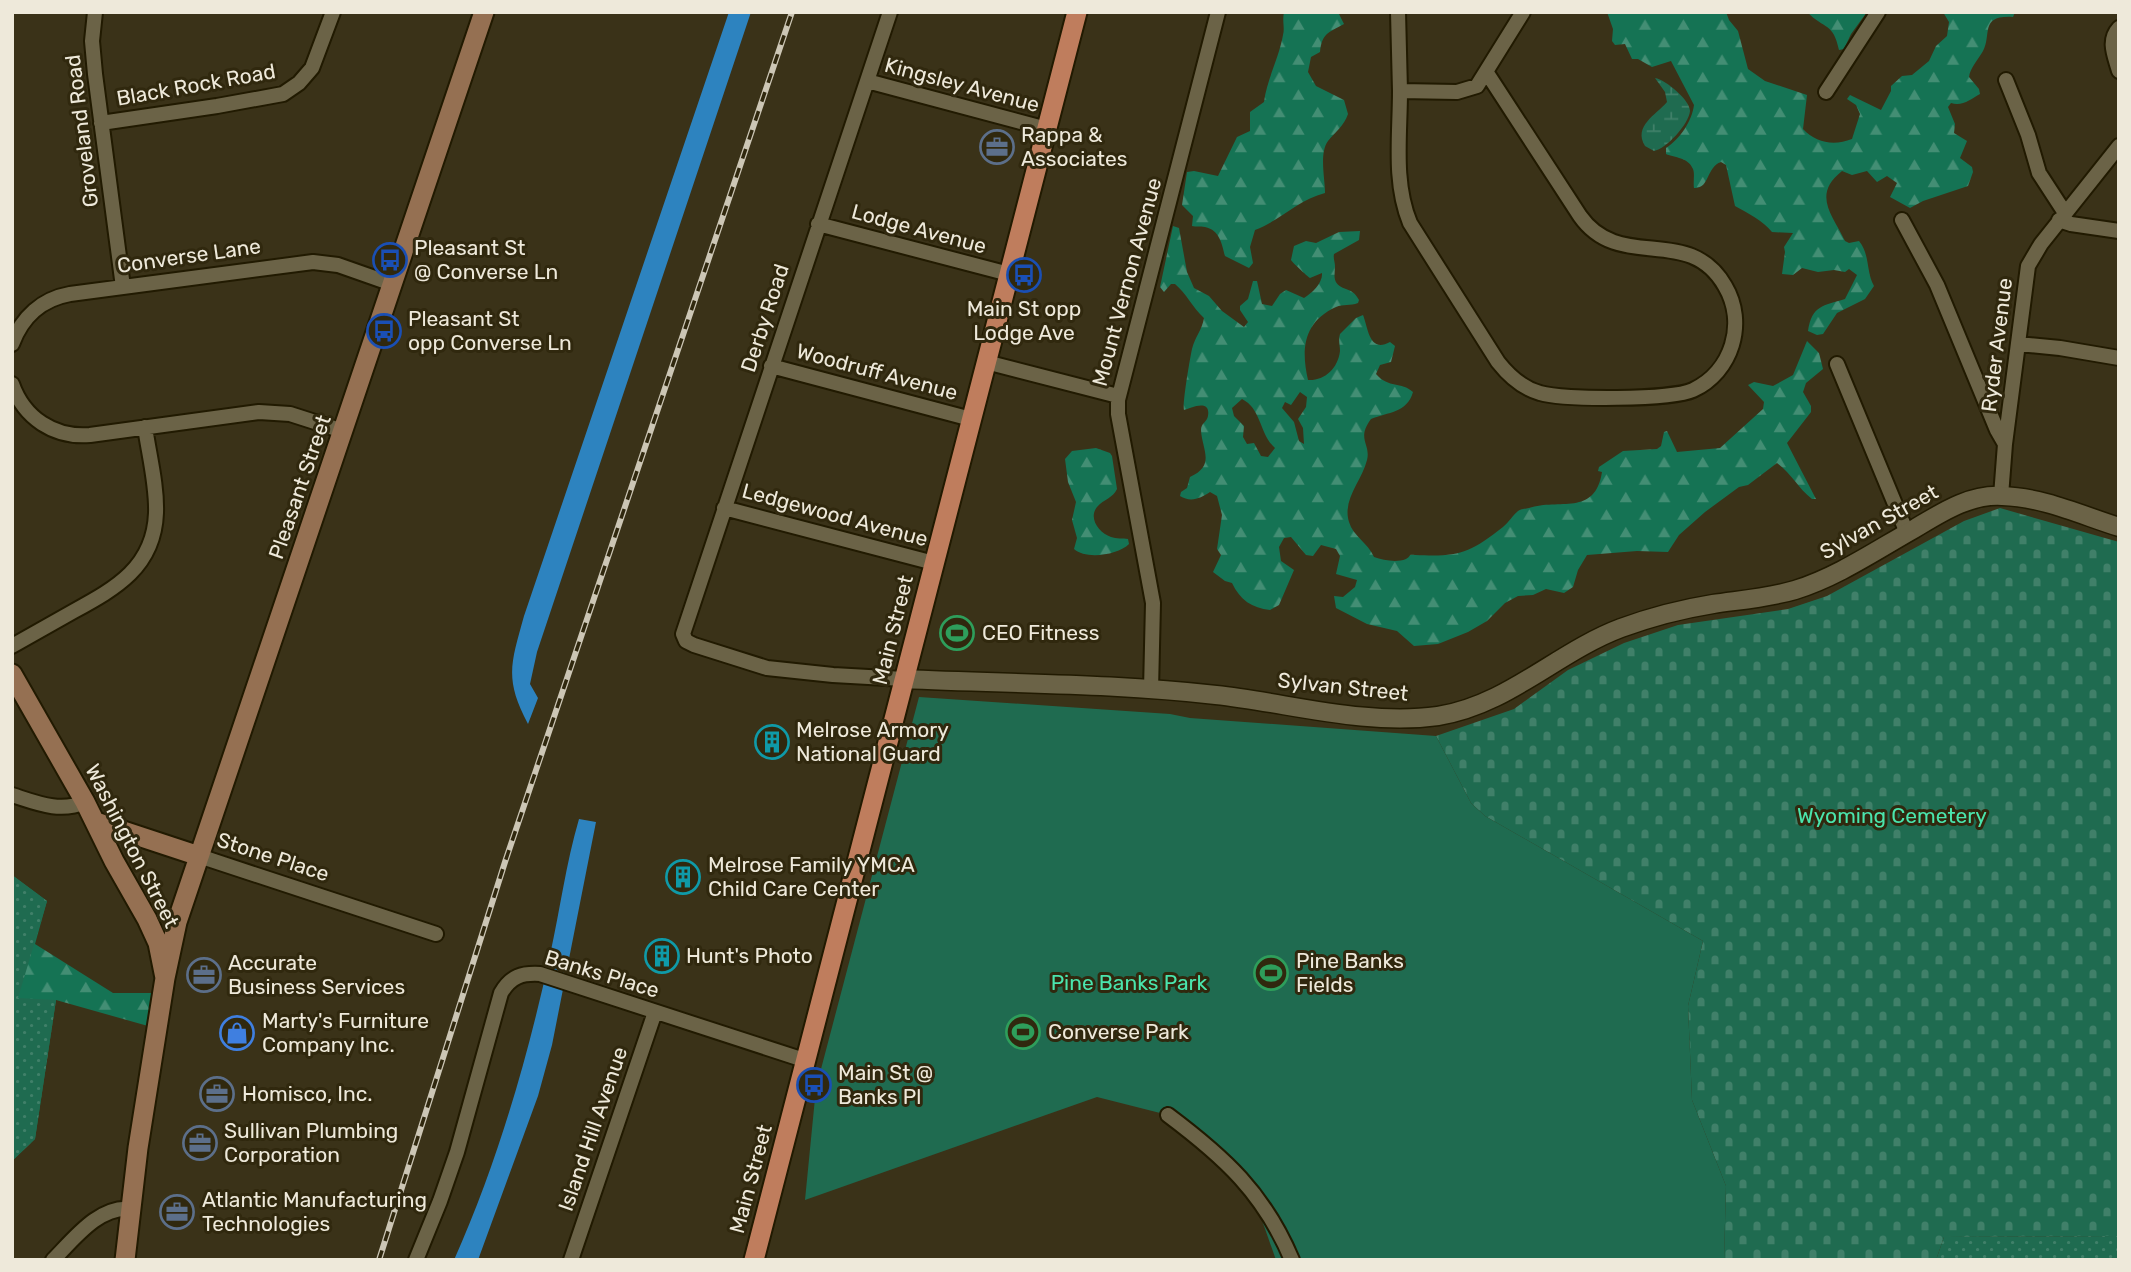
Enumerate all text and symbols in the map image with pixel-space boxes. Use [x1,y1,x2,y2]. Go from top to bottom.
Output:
street label: Kingsley Avenue [882,52,1042,117]
street label: Groveland Road [60,53,103,209]
street label: Black Rock Road [115,58,277,111]
place label: Rappa & Associates [1021,122,1127,171]
office icon: Rappa & Associates [978,128,1016,166]
street label: Mount Vernon Avenue [1087,175,1166,389]
street label: Lodge Avenue [849,199,989,259]
street label: Converse Lane [115,233,262,278]
place label: Pleasant St @ Converse Ln [414,235,558,284]
bus stop icon: Pleasant St @ Converse Ln [371,241,409,279]
bus stop icon: Main St opp Lodge Ave [1005,256,1043,294]
street label: Derby Road [735,261,794,375]
street label: Ryder Avenue [1976,276,2017,413]
place label: Main St opp Lodge Ave [967,296,1081,345]
place label: Pleasant St opp Converse Ln [408,306,572,355]
bus stop icon: Pleasant St opp Converse Ln [365,312,403,350]
street label: Woodruff Avenue [794,338,960,405]
street label: Pleasant Street [263,411,336,562]
street label: Ledgewood Avenue [740,478,931,551]
street label: Sylvan Street [1815,479,1942,564]
street label: Main Street [867,573,918,687]
sports icon: CEO Fitness [938,614,976,652]
place label: CEO Fitness [982,620,1099,645]
street label: Sylvan Street [1277,667,1410,706]
place label: Melrose Armory National Guard [796,717,949,766]
building icon: Melrose Armory National Guard [753,723,791,761]
street label: Washington Street [80,760,185,932]
park label: Wyoming Cemetery [1797,803,1987,828]
street label: Stone Place [214,827,332,886]
place label: Melrose Family YMCA Child Care Center [708,852,915,901]
building icon: Melrose Family YMCA Child Care Center [664,858,702,896]
building icon: Hunt's Photo [643,937,681,975]
place label: Hunt's Photo [686,943,813,968]
street label: Banks Place [542,944,662,1003]
place label: Pine Banks Fields [1296,948,1404,997]
place label: Accurate Business Services [228,950,405,999]
sports icon: Pine Banks Fields [1252,954,1290,992]
office icon: Accurate Business Services [185,956,223,994]
park label: Pine Banks Park [1051,970,1208,995]
place label: Marty's Furniture Company Inc. [262,1008,429,1057]
sports icon: Converse Park [1004,1013,1042,1051]
shop icon: Marty's Furniture Company Inc. [218,1014,256,1052]
place label: Converse Park [1048,1019,1189,1044]
street label: Island Hill Avenue [553,1043,632,1214]
place label: Main St @ Banks Pl [838,1060,933,1109]
bus stop icon: Main St @ Banks Pl [795,1066,833,1104]
office icon: Homisco, Inc. [198,1075,236,1113]
place label: Homisco, Inc. [242,1081,373,1106]
place label: Sullivan Plumbing Corporation [224,1118,398,1167]
street label: Main Street [724,1122,777,1236]
office icon: Sullivan Plumbing Corporation [181,1124,219,1162]
place label: Atlantic Manufacturing Technologies [202,1187,427,1236]
office icon: Atlantic Manufacturing Technologies [158,1193,196,1231]

